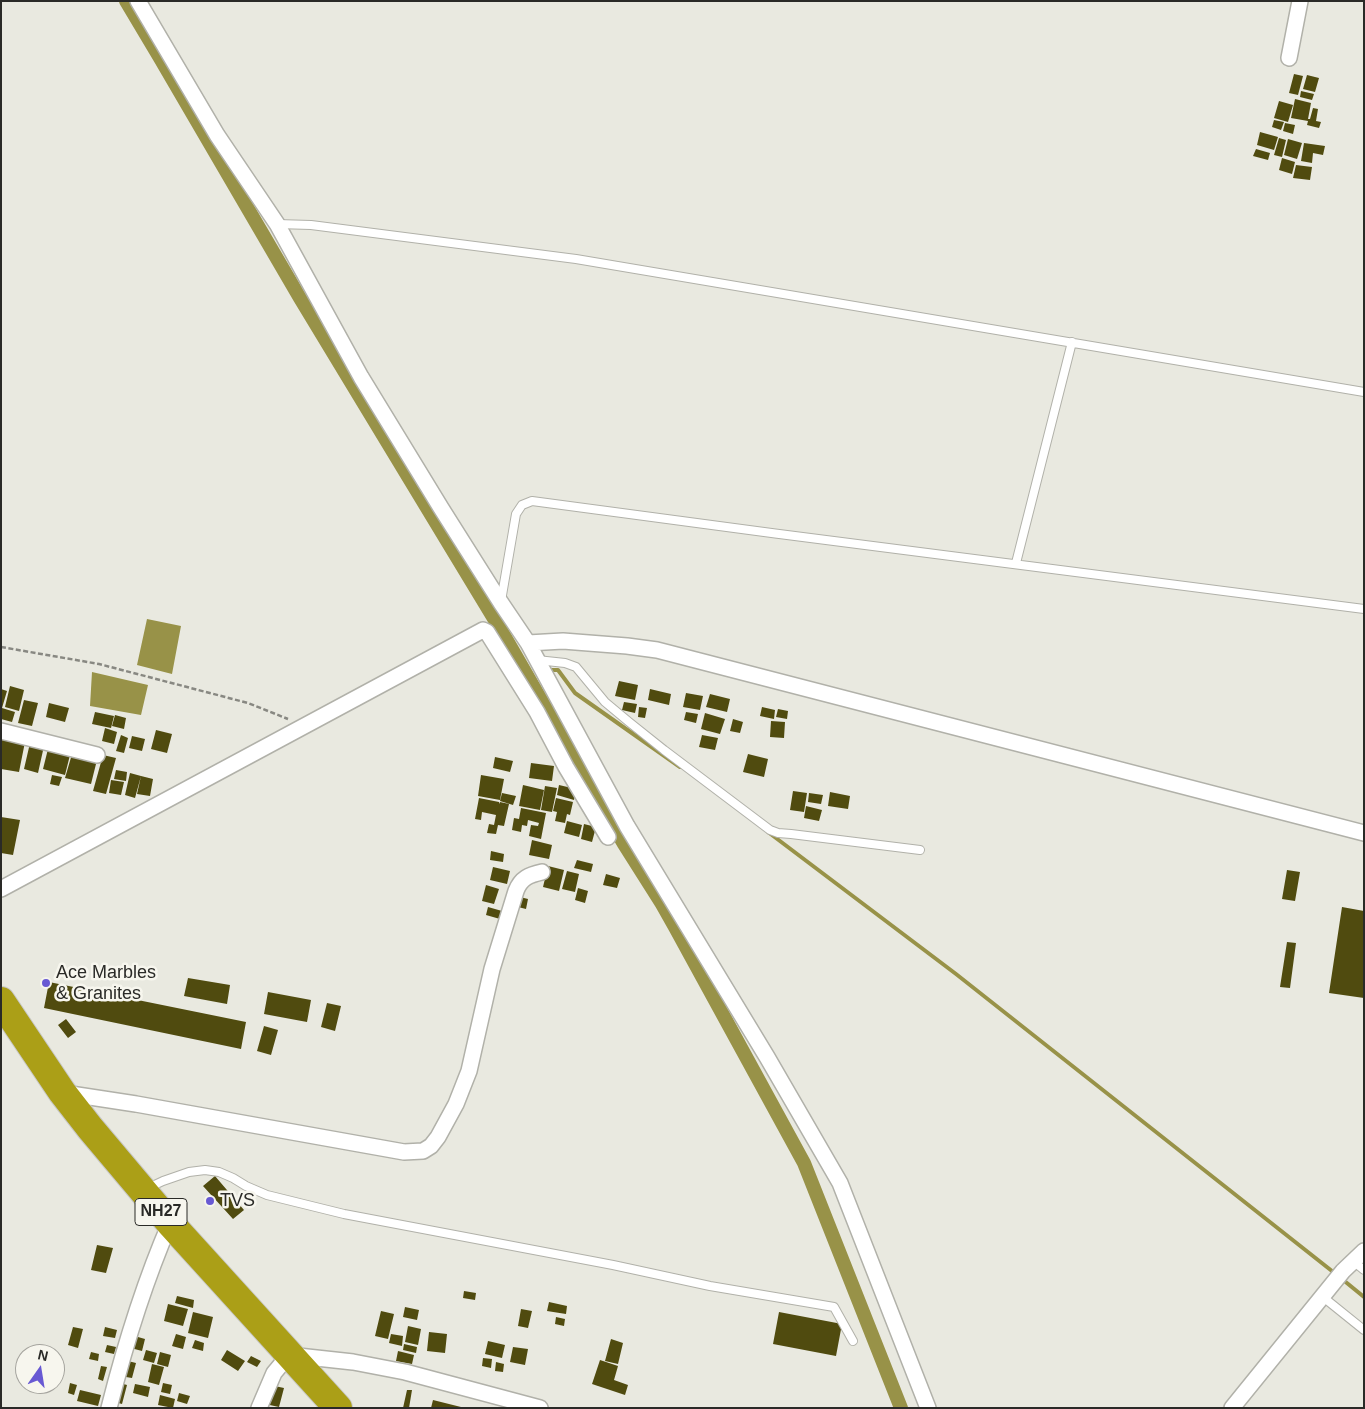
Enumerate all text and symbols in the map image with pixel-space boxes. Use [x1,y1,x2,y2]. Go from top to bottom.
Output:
place label: Ace Marbles & Granites [56,962,156,1004]
marker: Ace Marbles & Granites [40,977,52,989]
place label: TVS [220,1190,255,1212]
marker: TVS [204,1195,216,1207]
road number: NH27 [135,1198,187,1226]
north arrow [15,1344,65,1394]
text: N [36,1346,50,1364]

